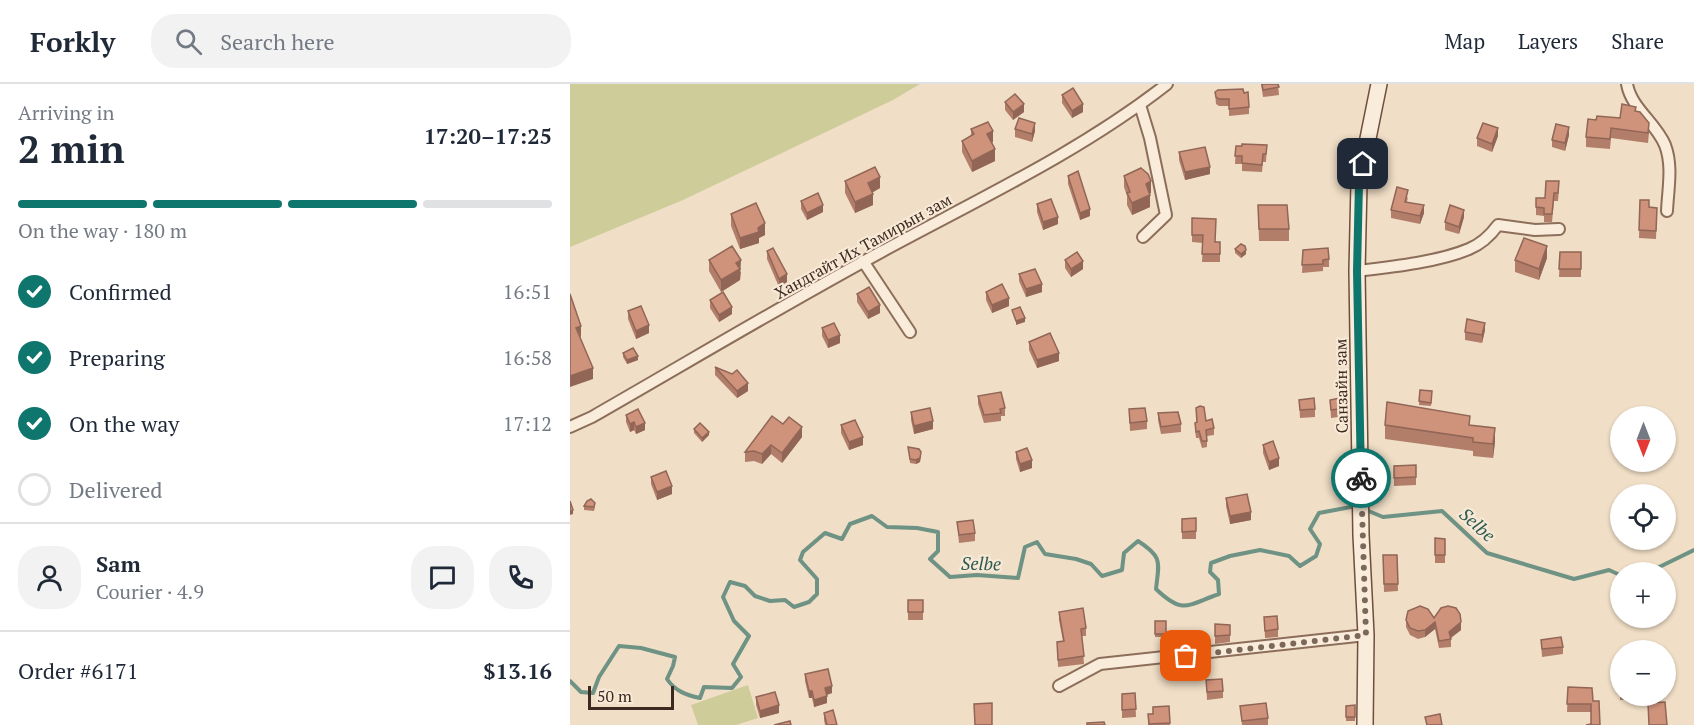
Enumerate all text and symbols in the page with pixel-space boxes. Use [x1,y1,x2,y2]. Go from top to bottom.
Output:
search box [151,14,571,68]
text: Forkly [30,23,115,60]
icon: search [172,25,205,58]
text: Search here [220,27,335,56]
text: Map [1444,27,1485,55]
text: Layers [1518,27,1578,55]
text: Share [1611,27,1664,55]
text: Arriving in [18,99,114,126]
text: 17:20–17:25 [424,121,552,150]
text: 2 min [18,122,125,174]
pin [1337,138,1388,189]
icon: home [1346,147,1379,180]
street label: Хандгайт Их Тамирын зам [771,188,956,304]
text: On the way · 180 m [18,217,187,244]
icon: check [18,275,51,308]
text: Confirmed [69,277,172,306]
text: 16:51 [503,278,552,305]
street label: Санзайн зам [1329,338,1353,434]
icon: check [18,341,51,374]
text: Preparing [69,343,165,372]
text: 16:58 [503,344,552,371]
north arrow [1610,406,1676,472]
map controls [1610,406,1676,706]
icon: check [18,407,51,440]
text: On the way [69,409,179,438]
text: 17:12 [503,410,552,437]
courier [1331,448,1391,508]
icon: bike [1345,462,1378,495]
text: Delivered [69,475,162,504]
button: locate [1610,484,1676,550]
water label: Selbe [1455,502,1501,547]
button: person [18,546,81,609]
button: chat [411,546,474,609]
button: phone [489,546,552,609]
text: Sam [96,549,141,578]
water label: Selbe [961,551,1001,575]
button: + [1610,562,1676,628]
text: Courier · 4.9 [96,578,204,605]
pin [1160,630,1211,681]
icon: bag [1169,639,1202,672]
button: − [1610,640,1676,706]
text: Order #6171 [18,656,138,685]
text: $13.16 [483,656,552,685]
scale bar [588,683,674,710]
text: 50 m [597,685,632,707]

